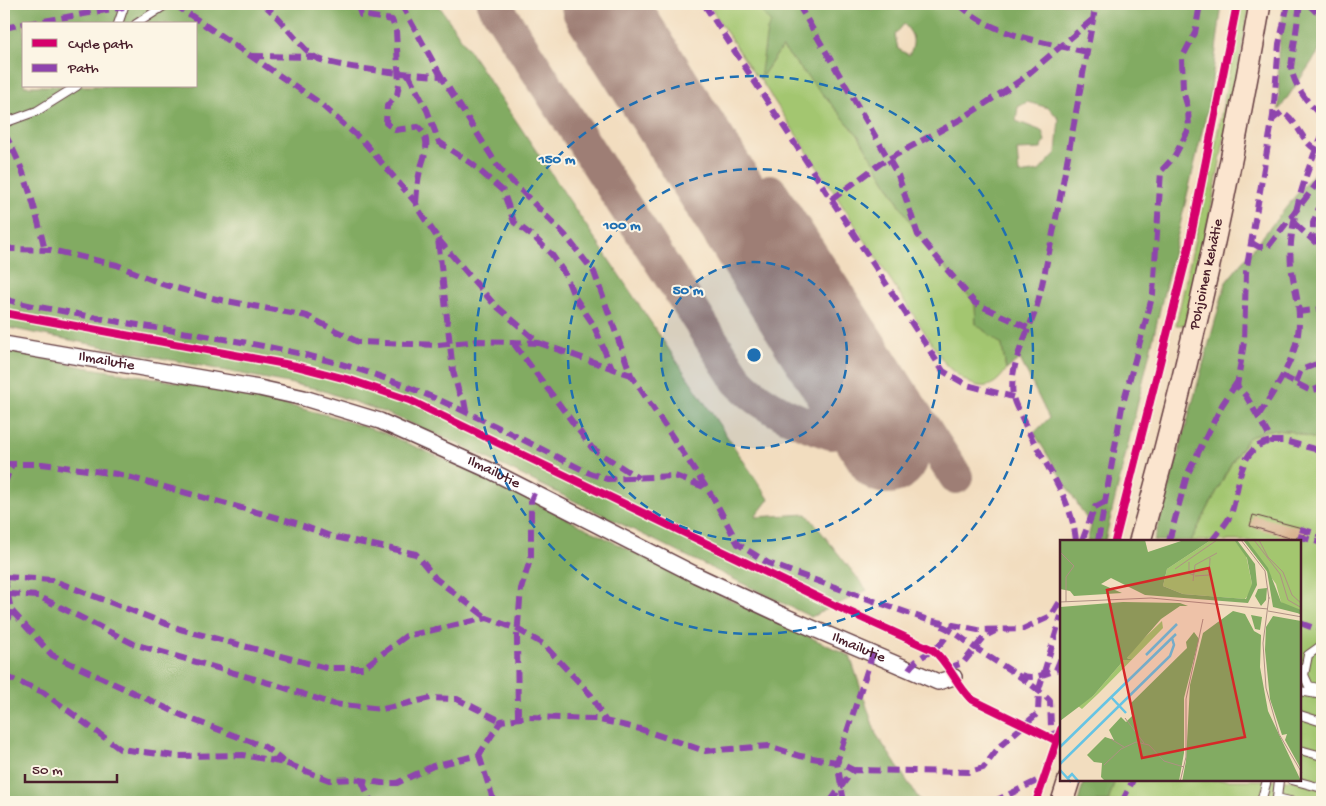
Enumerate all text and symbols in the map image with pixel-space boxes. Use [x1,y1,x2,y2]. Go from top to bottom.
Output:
legend [22,22,198,88]
text: Cycle path [68,36,133,54]
text: Path [67,60,99,78]
text: 150 m [538,151,576,169]
text: 100 m [602,217,641,235]
street label: Pohjoinen kehätie [1185,217,1228,333]
text: 50 m [673,282,704,300]
centre of rings [745,346,763,364]
street label: Ilmailutie [77,348,136,375]
street label: Ilmailutie [464,452,523,493]
inset map [1060,540,1301,781]
street label: Ilmailutie [829,628,888,667]
scale bar [25,751,118,783]
text: 50 m [32,762,63,780]

